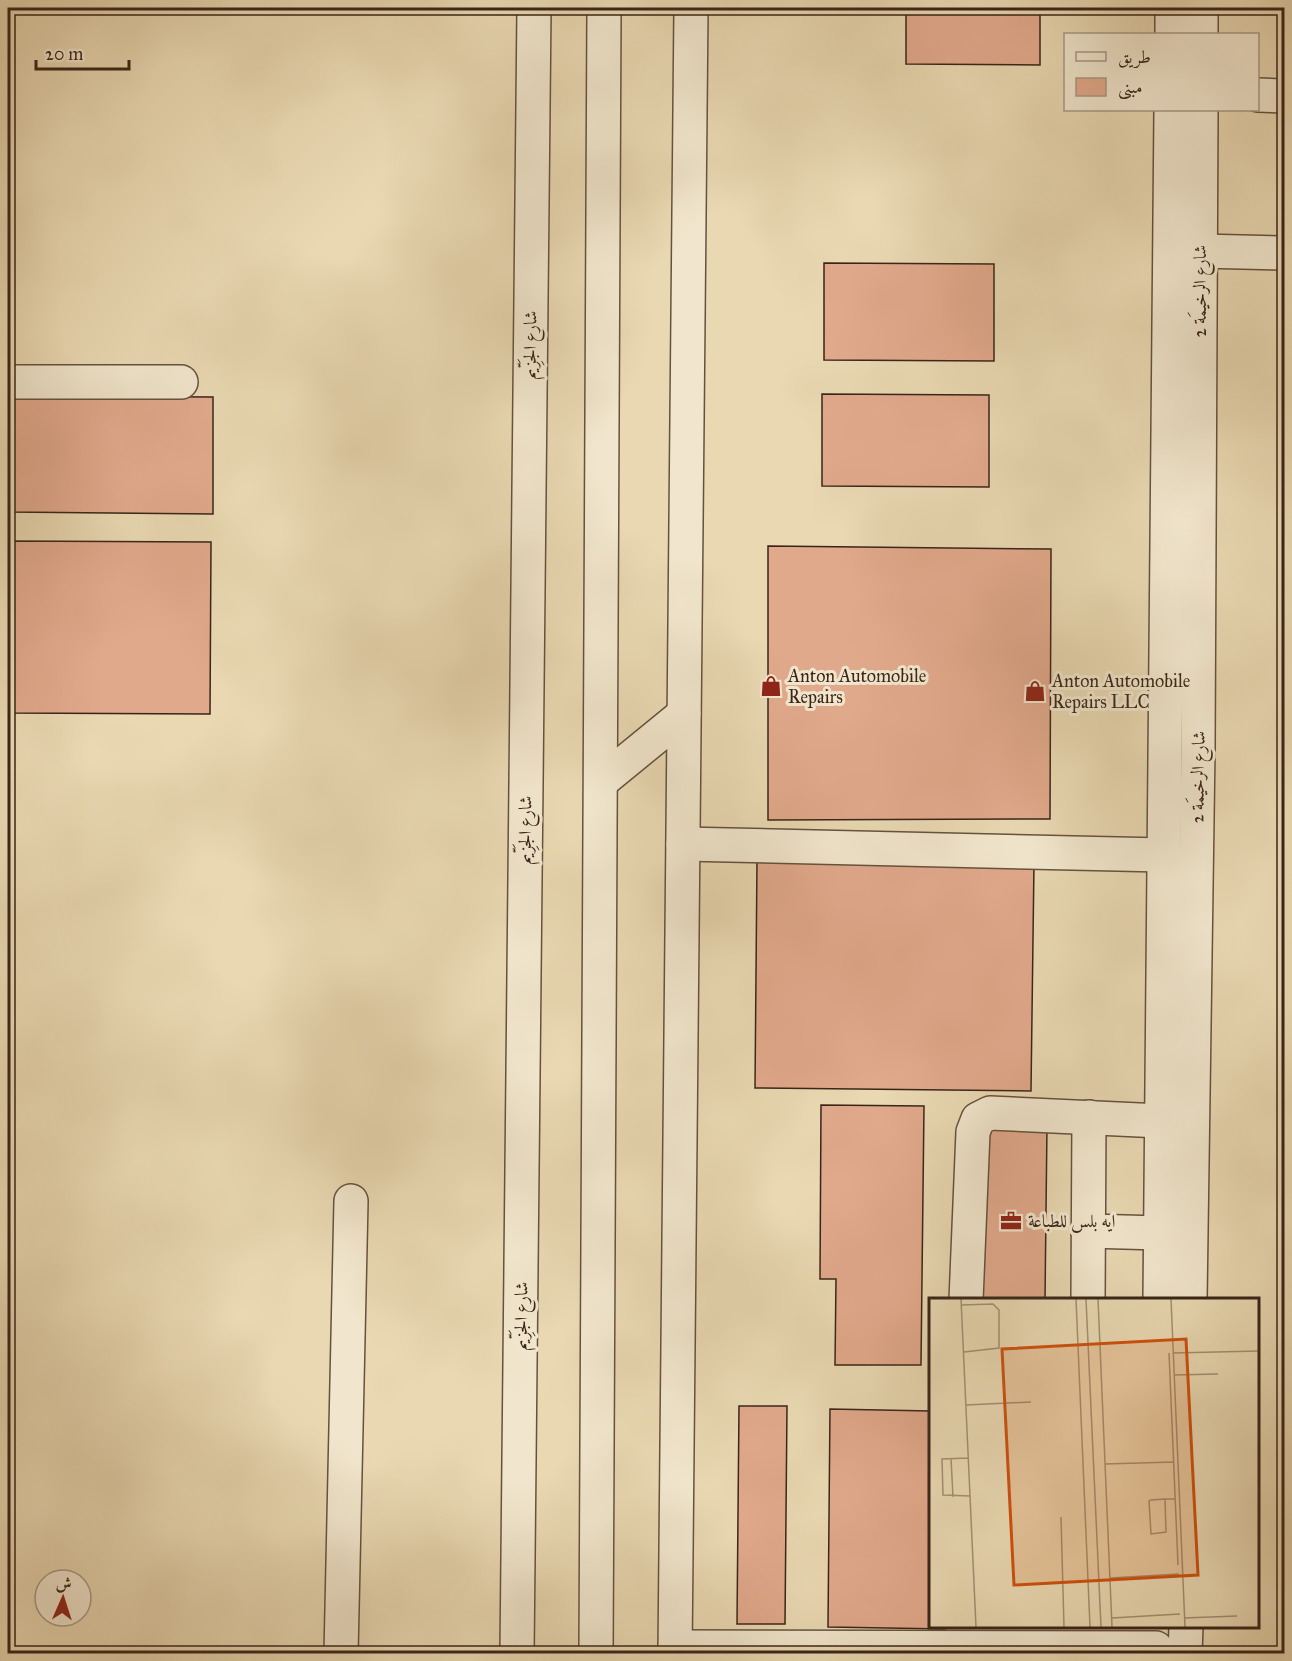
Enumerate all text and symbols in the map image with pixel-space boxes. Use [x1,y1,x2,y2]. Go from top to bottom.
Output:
scale bar [36,33,129,71]
legend [1064,33,1259,111]
text: 20 m [45,43,83,65]
text: طريق [1118,46,1151,69]
text: مبنى [1118,76,1143,100]
street label: شارع الرخيمَة 2 [1187,245,1215,337]
street label: شارع الجَزِّيم [516,310,547,380]
place label: Anton Automobile Repairs [787,665,926,708]
place label: Anton Automobile Repairs LLC [1051,670,1190,713]
shop icon: Anton Automobile Repairs [759,674,783,698]
shop icon: Anton Automobile Repairs LLC [1023,679,1047,703]
street label: شارع الرخيمَة 2 [1184,731,1214,823]
street label: شارع الجَزِّيم [511,795,542,865]
office icon: ايه بلس للطباعة [999,1209,1023,1233]
place label: ايه بلس للطباعة [1028,1210,1115,1233]
street label: شارع الجَزِّيم [507,1281,538,1351]
inset map [929,1298,1259,1628]
north arrow [33,1568,93,1628]
text: ش [55,1574,72,1593]

